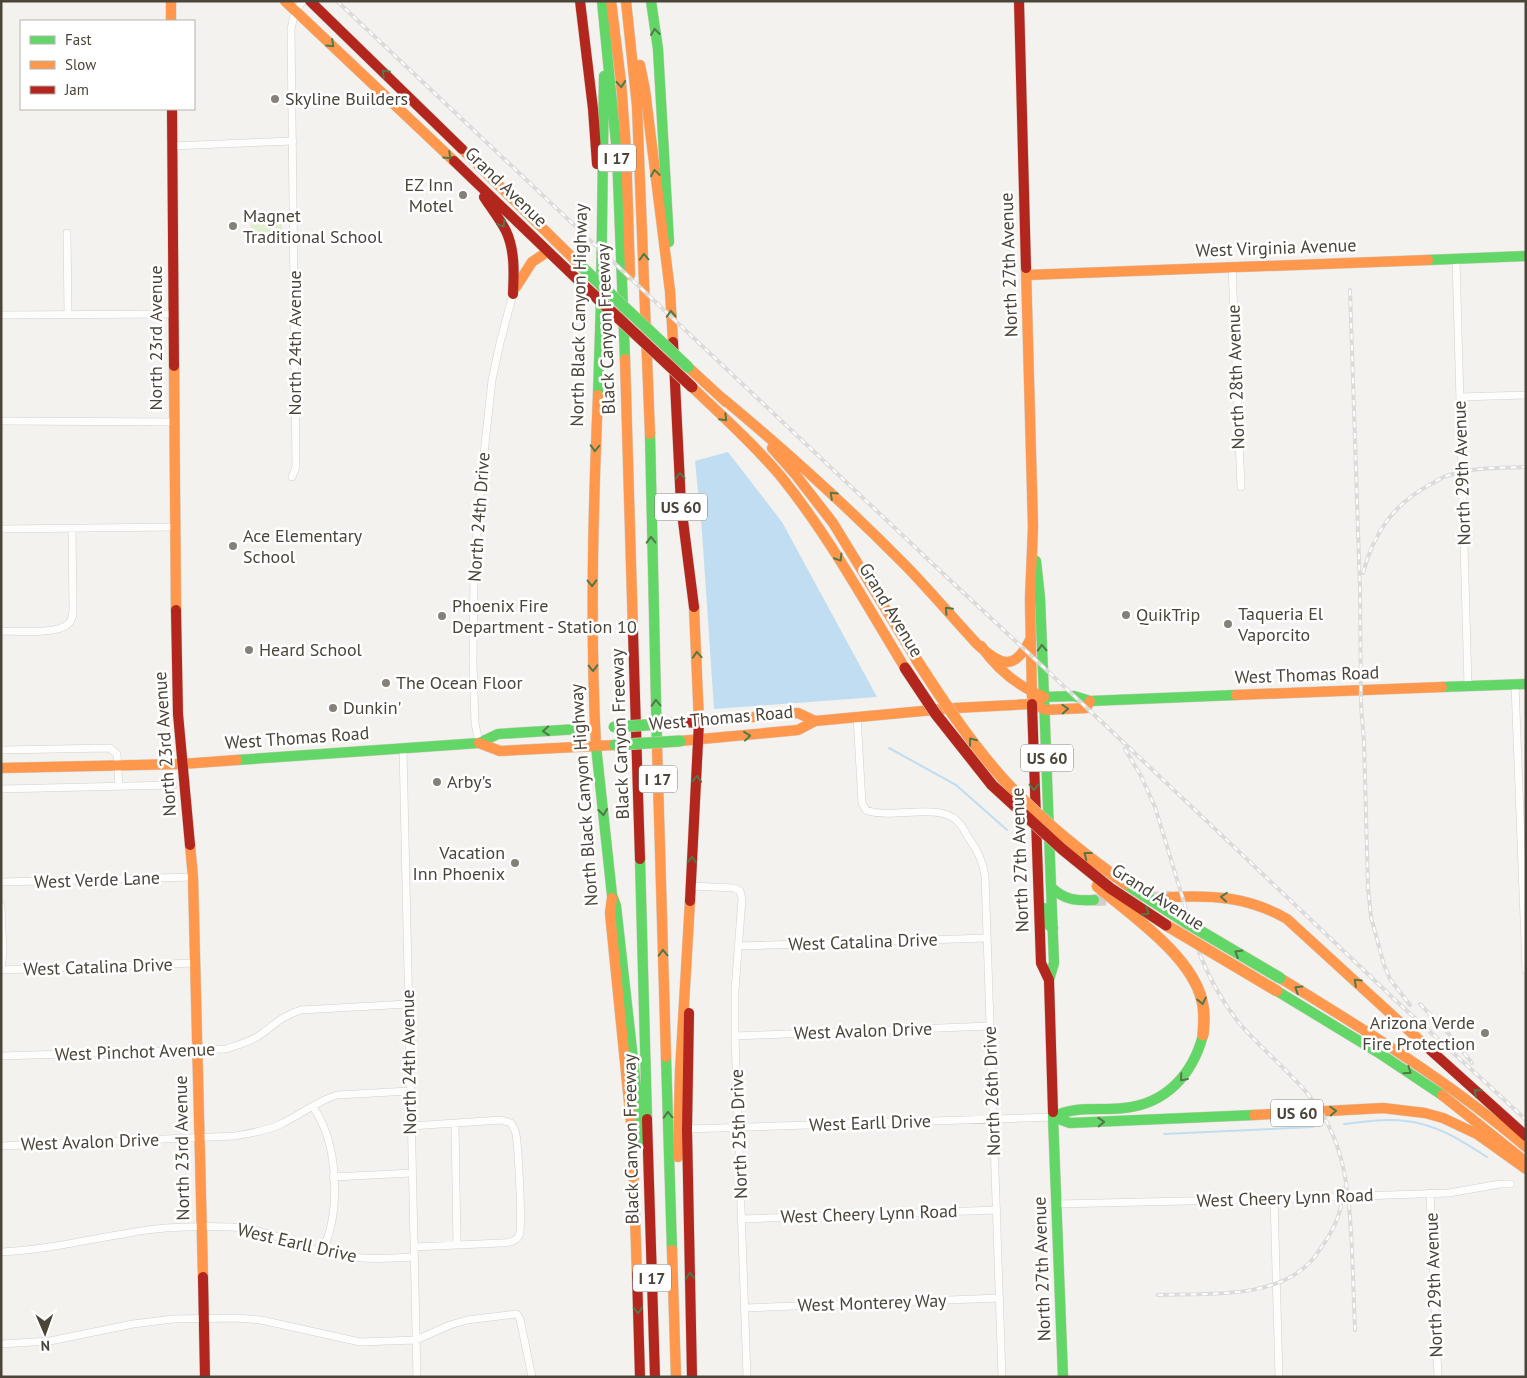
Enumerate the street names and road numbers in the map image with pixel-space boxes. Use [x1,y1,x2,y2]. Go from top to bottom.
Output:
street label: Grand Avenue [460,142,552,232]
road number: I 17 [598,144,636,172]
street label: North 27th Avenue [994,192,1023,338]
street label: North Black Canyon Highway [565,203,592,427]
street label: West Virginia Avenue [1195,233,1357,262]
street label: Black Canyon Freeway [591,243,620,415]
street label: North 23rd Avenue [144,265,167,411]
street label: North 24th Avenue [283,270,306,416]
street label: North 28th Avenue [1221,304,1250,450]
street label: North 29th Avenue [1447,400,1476,546]
street label: North 24th Drive [462,451,495,583]
road number: US 60 [655,494,707,520]
street label: Grand Avenue [854,558,929,661]
street label: Black Canyon Freeway [605,648,634,820]
street label: West Thomas Road [1234,660,1380,689]
street label: North 23rd Avenue [148,671,181,817]
street label: North Black Canyon Highway [564,682,603,907]
street label: West Thomas Road [648,700,794,735]
street label: West Thomas Road [224,721,370,754]
road number: US 60 [1021,744,1073,771]
road number: I 17 [639,766,677,792]
street label: North 27th Avenue [1005,787,1034,933]
street label: Grand Avenue [1108,858,1209,935]
street label: West Verde Lane [34,866,160,893]
street label: West Catalina Drive [788,927,938,956]
street label: West Catalina Drive [23,952,173,981]
street label: North 24th Avenue [396,989,421,1135]
street label: West Avalon Drive [793,1017,933,1044]
street label: North 26th Drive [978,1026,1005,1156]
street label: West Pinchot Avenue [54,1037,216,1066]
street label: Black Canyon Freeway [618,1053,643,1225]
street label: North 25th Drive [725,1069,752,1199]
street label: North 23rd Avenue [169,1075,194,1221]
road number: US 60 [1271,1100,1323,1126]
street label: West Earll Drive [809,1109,931,1136]
street label: West Avalon Drive [20,1128,160,1155]
street label: West Cheery Lynn Road [1196,1183,1374,1212]
street label: North 27th Avenue [1027,1196,1056,1342]
street label: West Cheery Lynn Road [780,1199,958,1228]
street label: North 29th Avenue [1419,1212,1448,1358]
street label: West Earll Drive [235,1218,359,1267]
road number: I 17 [633,1264,671,1292]
street label: West Monterey Way [797,1288,947,1317]

